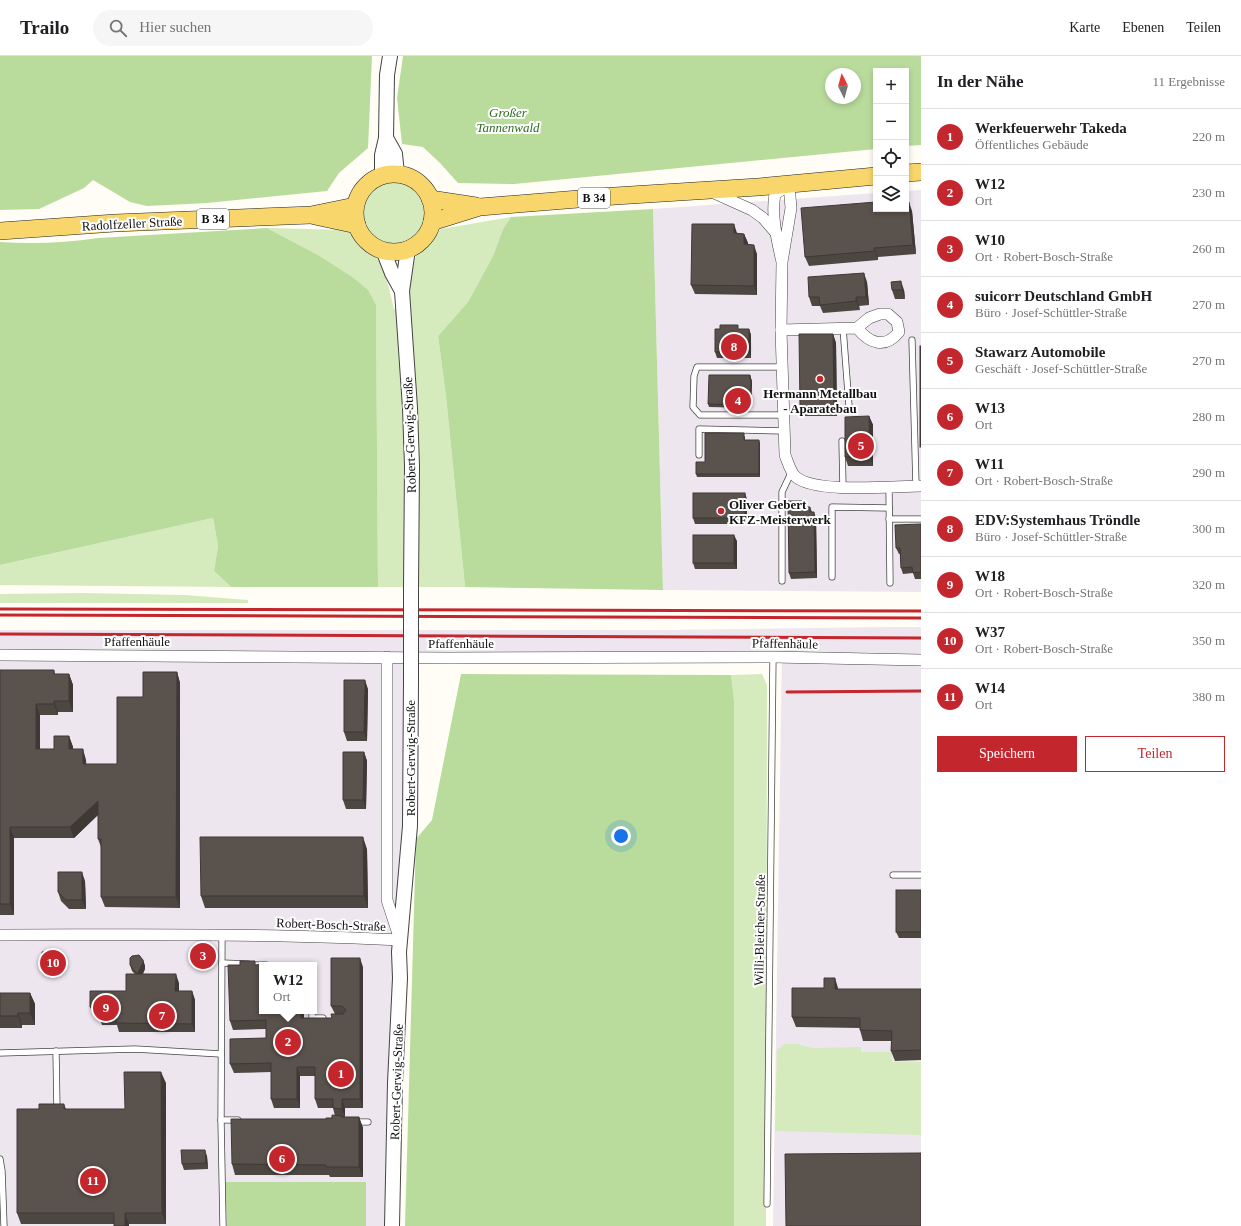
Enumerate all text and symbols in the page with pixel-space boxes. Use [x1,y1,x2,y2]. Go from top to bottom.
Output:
search box [93,10,373,46]
text: Trailo [20,17,69,38]
icon: search [107,17,129,39]
text: Hier suchen [139,19,211,35]
text: Karte [1069,20,1100,35]
text: Ebenen [1122,20,1164,35]
text: Teilen [1186,20,1221,35]
north arrow [825,68,861,104]
map controls [873,68,909,212]
button: + [873,68,909,104]
text: In der Nähe [937,72,1024,91]
text: 11 Ergebnisse [1152,74,1225,89]
button: − [873,104,909,140]
park label: Großer Tannenwald [476,105,540,135]
text: Werkfeuerwehr Takeda [975,120,1127,136]
text: 1 [947,129,953,144]
text: 220 m [1192,129,1225,144]
text: Öffentliches Gebäude [975,137,1088,152]
button: locate [873,140,909,176]
button: layers [873,176,909,212]
text: W12 [975,176,1005,192]
text: 2 [947,185,953,200]
text: 230 m [1192,185,1225,200]
road number: B 34 [578,188,610,208]
text: Ort [975,193,992,208]
road number: B 34 [197,209,229,229]
street label: Radolfzeller Straße [81,213,183,234]
text: W10 [975,232,1005,248]
text: 3 [947,241,953,256]
text: 260 m [1192,241,1225,256]
text: Ort · Robert-Bosch-Straße [975,249,1113,264]
text: suicorr Deutschland GmbH [975,288,1152,304]
text: 4 [947,297,953,312]
text: 270 m [1192,297,1225,312]
text: Büro · Josef-Schüttler-Straße [975,305,1127,320]
pin: 8 [721,332,747,362]
text: Stawarz Automobile [975,344,1105,360]
text: 5 [947,353,953,368]
text: 270 m [1192,353,1225,368]
text: Geschäft · Josef-Schüttler-Straße [975,361,1147,376]
marker: Hermann Metallbau - Aparatebau [815,374,825,384]
street label: Robert-Gerwig-Straße [400,376,419,493]
pin: 4 [725,386,751,416]
place label: Hermann Metallbau - Aparatebau [763,386,877,416]
text: W13 [975,400,1005,416]
text: 6 [947,409,953,424]
text: 280 m [1192,409,1225,424]
text: Ort [975,417,992,432]
pin: 5 [848,431,874,461]
text: W11 [975,456,1004,472]
text: 7 [947,465,953,480]
text: 290 m [1192,465,1225,480]
text: Ort · Robert-Bosch-Straße [975,473,1113,488]
place label: Oliver Gebert KFZ-Meisterwerk [729,497,832,527]
marker: Oliver Gebert KFZ-Meisterwerk [716,506,726,516]
text: EDV:Systemhaus Tröndle [975,512,1140,528]
text: 8 [947,521,953,536]
text: 300 m [1192,521,1225,536]
text: Büro · Josef-Schüttler-Straße [975,529,1127,544]
text: W18 [975,568,1005,584]
text: 9 [947,577,953,592]
text: 320 m [1192,577,1225,592]
text: Ort · Robert-Bosch-Straße [975,585,1113,600]
text: W37 [975,624,1005,640]
text: 10 [944,633,957,648]
text: 350 m [1192,633,1225,648]
street label: Pfaffenhäule [104,634,170,649]
street label: Pfaffenhäule [752,635,818,652]
street label: Pfaffenhäule [428,636,494,651]
text: Ort · Robert-Bosch-Straße [975,641,1113,656]
text: W14 [975,680,1005,696]
text: 11 [944,689,956,704]
text: 380 m [1192,689,1225,704]
text: Ort [975,697,992,712]
street label: Robert-Gerwig-Straße [403,700,418,816]
button: Speichern [937,736,1077,772]
button: Teilen [1085,736,1225,772]
your location [611,826,631,846]
street label: Willi-Bleicher-Straße [751,874,768,986]
street label: Robert-Bosch-Straße [276,915,386,934]
pin: 3 [190,941,216,971]
pin: 10 [40,948,66,978]
popup [259,962,317,1014]
text: W12 [273,972,303,988]
text: Ort [273,989,290,1004]
pin: 9 [93,993,119,1023]
pin: 7 [149,1001,175,1031]
street label: Robert-Gerwig-Straße [387,1023,406,1140]
pin: 2 [275,1027,301,1057]
pin: 1 [328,1059,354,1089]
pin: 6 [269,1144,295,1174]
pin: 11 [80,1166,106,1196]

